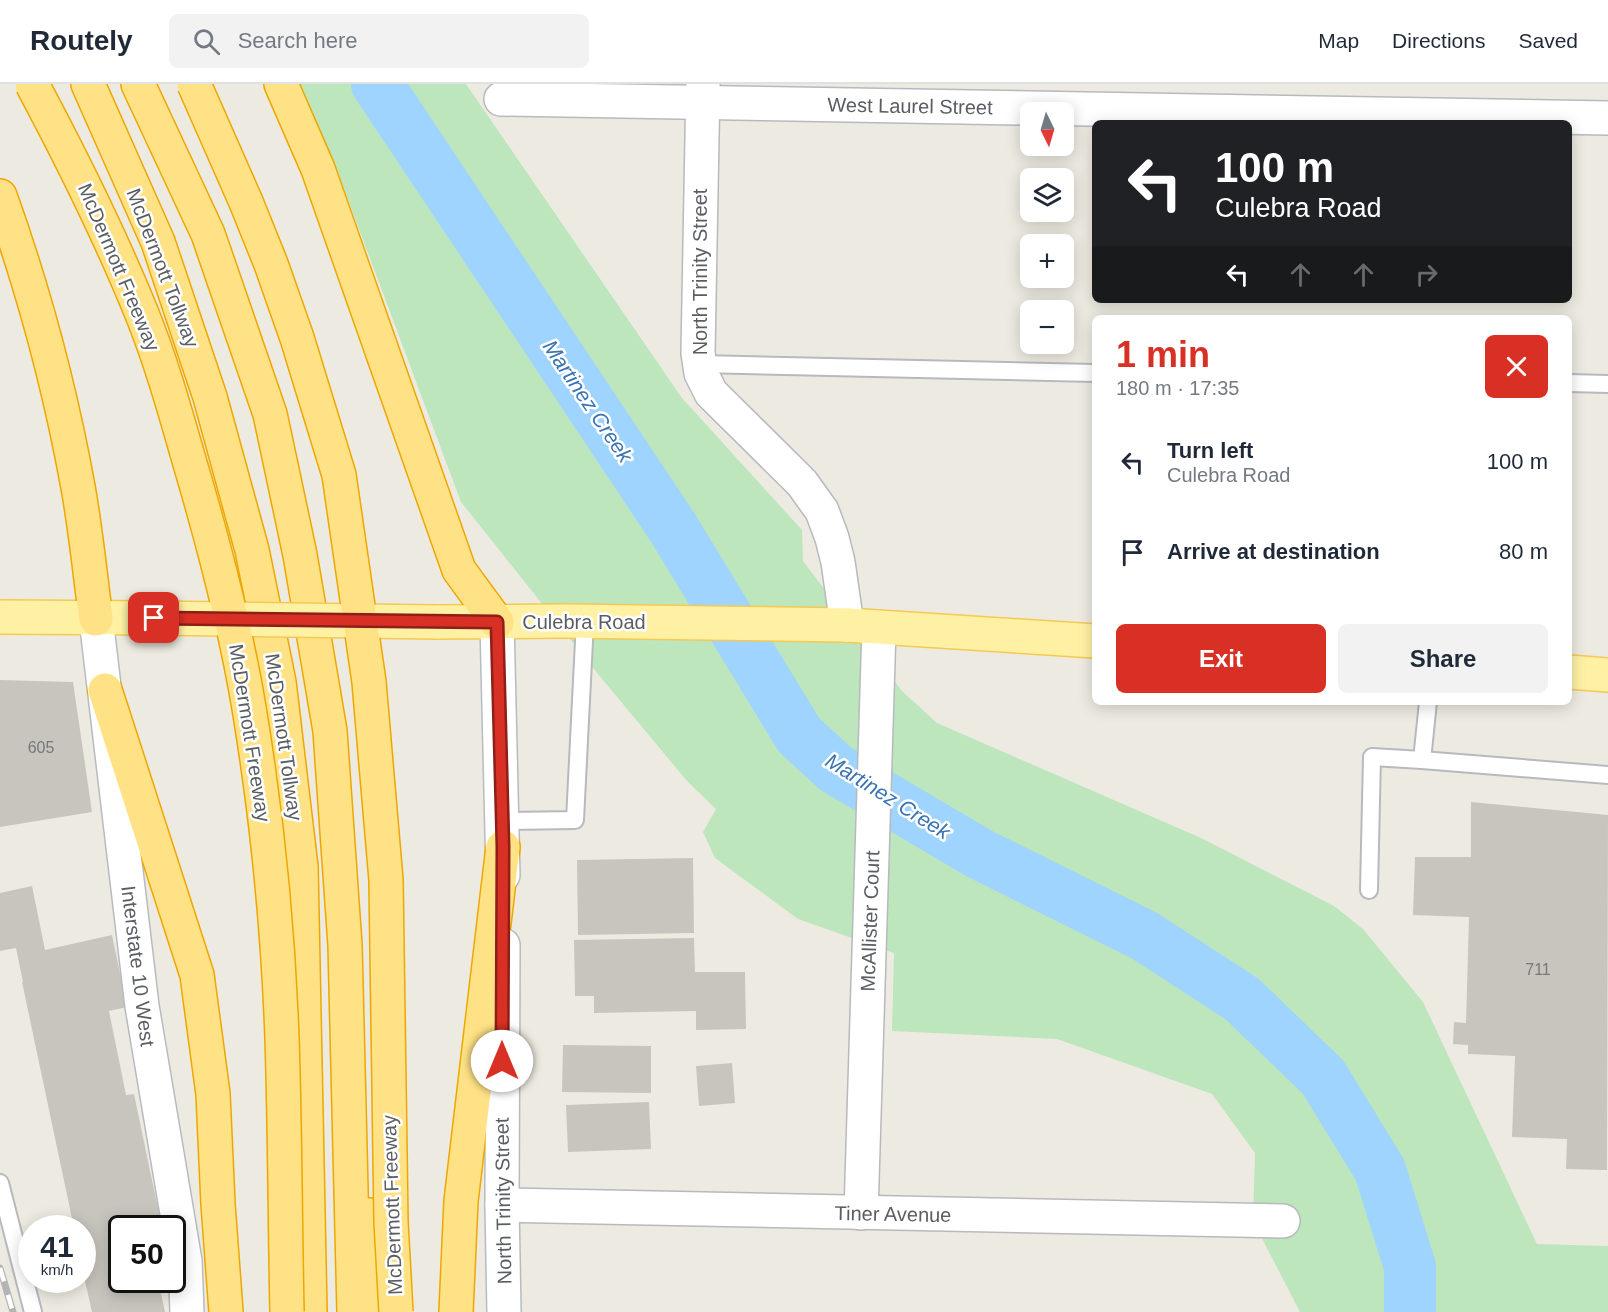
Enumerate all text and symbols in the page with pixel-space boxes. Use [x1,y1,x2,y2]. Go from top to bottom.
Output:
search box [169,14,589,68]
text: Routely [30,25,133,56]
icon: search [190,25,223,58]
text: Search here [238,28,358,53]
text: Map [1318,29,1359,52]
text: Directions [1392,29,1485,52]
text: Saved [1518,29,1578,52]
street label: West Laurel Street [827,94,993,118]
north arrow [1020,102,1074,156]
map controls [1020,102,1074,354]
icon: left [1116,144,1194,222]
text: 100 m [1215,144,1334,191]
button: layers [1020,168,1074,222]
street label: McDermott Freeway [74,180,164,354]
street label: McDermott Tollway [123,185,203,351]
street label: North Trinity Street [689,188,711,355]
text: Culebra Road [1215,193,1382,223]
button: + [1020,234,1074,288]
icon: left [1221,258,1254,291]
icon: ahead [1284,258,1317,291]
icon: ahead [1347,258,1380,291]
icon: right [1410,258,1443,291]
button: − [1020,300,1074,354]
text: 1 min [1116,334,1210,375]
button: close [1485,335,1548,398]
water label: Martinez Creek [539,336,638,468]
text: 180 m · 17:35 [1116,377,1239,399]
text: Turn left [1167,438,1253,463]
icon: left [1116,446,1149,479]
text: 100 m [1487,449,1548,474]
text: Culebra Road [1167,464,1290,486]
icon: arrive [1116,536,1149,569]
text: Arrive at destination [1167,539,1380,564]
text: 80 m [1499,539,1548,564]
pin [128,592,179,643]
icon: arrive [137,601,170,634]
street label: Culebra Road [522,611,646,633]
button: Exit [1116,624,1326,693]
button: Share [1338,624,1548,693]
street label: McDermott Freeway [225,642,275,824]
street label: McDermott Tollway [261,652,307,822]
house number: 605 [28,739,54,756]
water label: Martinez Creek [822,749,956,844]
street label: McAllister Court [857,850,883,992]
street label: Interstate 10 West [117,884,159,1048]
house number: 711 [1525,961,1551,978]
position arrow [470,1029,534,1093]
street label: McDermott Freeway [378,1115,406,1295]
street label: North Trinity Street [491,1117,515,1285]
street label: Tiner Avenue [834,1202,952,1226]
speed limit sign: 50 [108,1215,186,1293]
text: 41 [40,1230,74,1263]
text: km/h [41,1261,73,1278]

